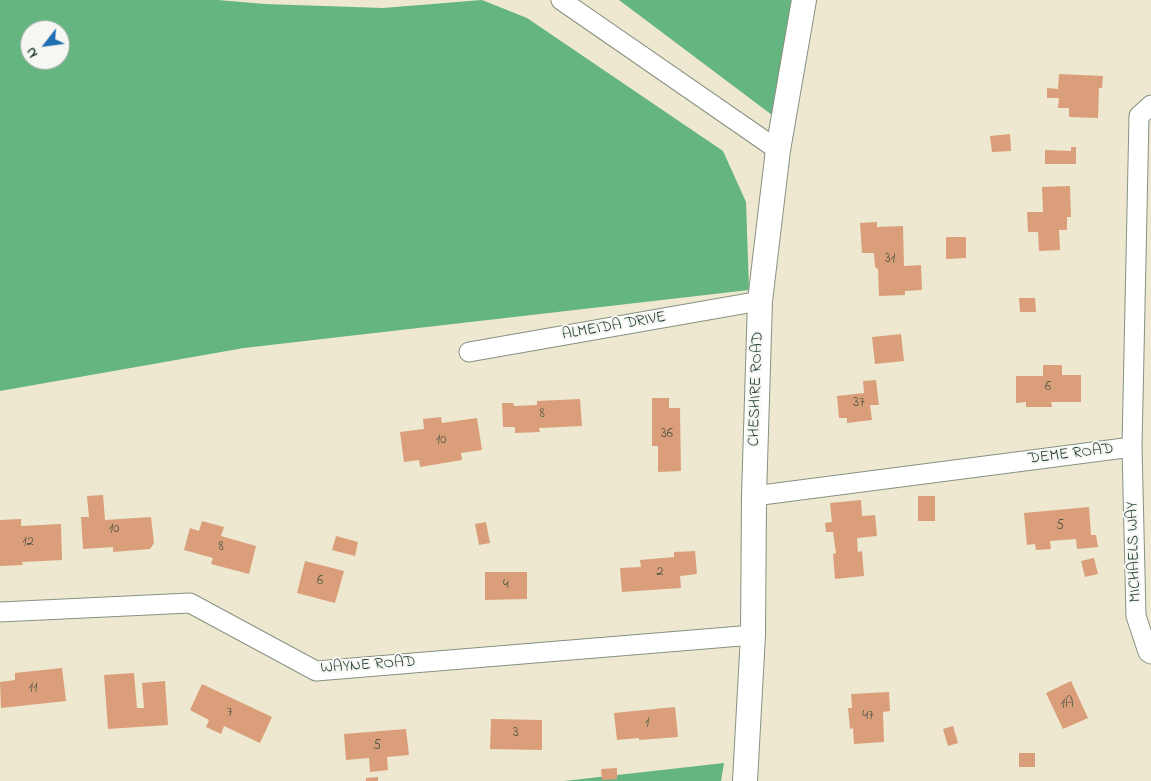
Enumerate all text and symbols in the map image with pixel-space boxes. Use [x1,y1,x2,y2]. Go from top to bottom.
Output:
north arrow [20,20,70,70]
text: N [21,43,44,62]
house number: 31 [885,252,895,268]
street label: ALMEIDA DRIVE [561,308,667,346]
street label: CHESHIRE ROAD [745,331,769,447]
house number: 6 [1045,380,1051,396]
house number: 37 [853,396,865,412]
house number: 8 [539,407,545,423]
house number: 36 [661,427,673,443]
house number: 10 [436,433,446,449]
street label: DEME ROAD [1027,440,1115,470]
street label: MICHAELS WAY [1124,501,1146,603]
house number: 5 [1056,519,1064,535]
house number: 10 [109,522,119,538]
house number: 12 [22,535,34,551]
house number: 8 [218,540,224,556]
house number: 2 [657,565,663,581]
house number: 6 [317,574,323,590]
house number: 4 [503,578,509,594]
street label: WAYNE ROAD [320,653,416,679]
house number: 11 [29,681,37,697]
house number: 1A [1060,697,1074,713]
house number: 7 [227,706,233,722]
house number: 47 [862,709,874,725]
house number: 1 [645,716,649,732]
house number: 3 [513,726,519,742]
house number: 5 [373,739,381,755]

